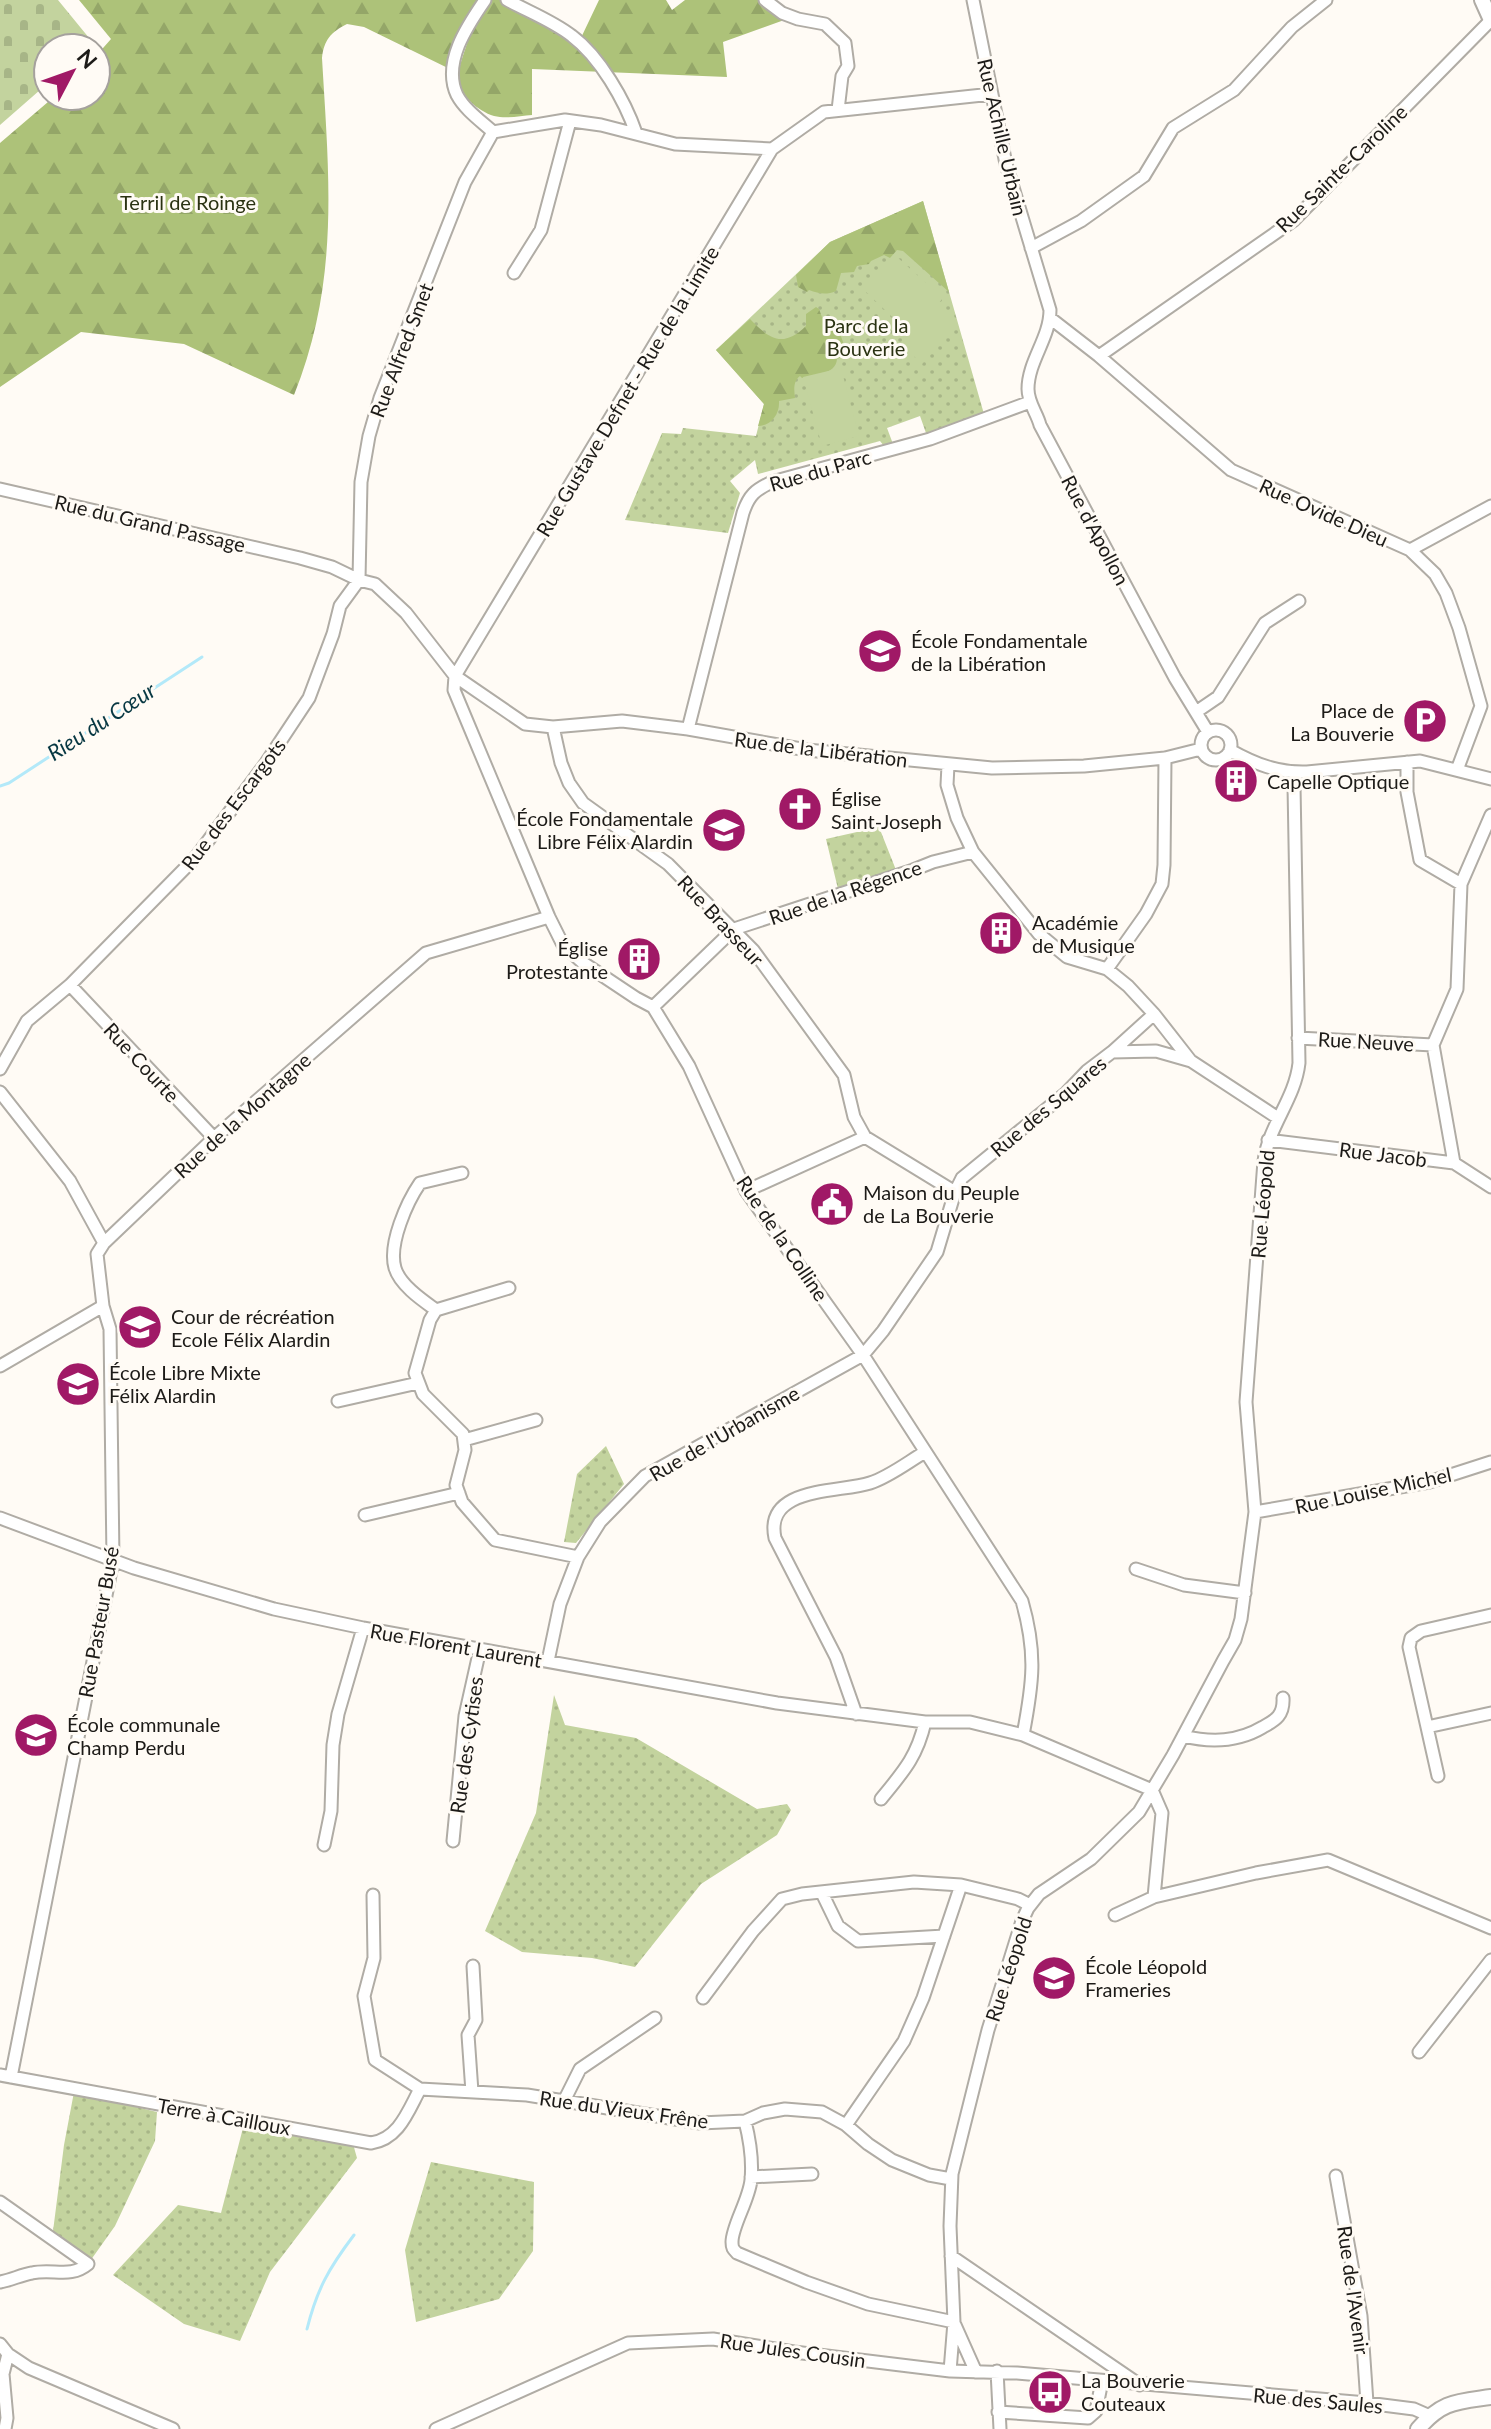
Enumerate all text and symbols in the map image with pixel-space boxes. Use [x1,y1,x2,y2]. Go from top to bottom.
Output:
north arrow [32,32,112,112]
text: N [72,43,103,74]
street label: Rue Achille Urbain [973,56,1033,218]
street label: Rue Sainte-Caroline [1270,99,1412,237]
park label: Terril de Roinge [120,190,256,214]
street label: Rue Gustave Defnet - Rue de la Limite [531,241,723,541]
street label: Rue Alfred Smet [364,279,438,421]
park label: Parc de la Bouverie [824,313,908,360]
street label: Rue du Parc [766,444,874,496]
street label: Rue d'Apollon [1057,471,1135,589]
street label: Rue Ovide Dieu [1256,473,1392,551]
street label: Rue du Grand Passage [52,489,248,557]
school or university icon: École Fondamentale de la Libération [856,627,904,675]
place label: École Fondamentale de la Libération [911,628,1088,675]
water label: Rieu du Cœur [42,676,161,766]
parking icon: Place de La Bouverie [1401,697,1449,745]
place label: Place de La Bouverie [1290,698,1394,745]
street label: Rue de la Libération [733,726,909,772]
street label: Rue des Escargots [176,734,290,874]
building icon: Capelle Optique [1212,757,1260,805]
place label: Capelle Optique [1267,769,1409,793]
church icon: Église Saint-Joseph [776,785,824,833]
place label: Église Saint-Joseph [831,786,942,833]
place label: École Fondamentale Libre Félix Alardin [516,806,693,853]
school or university icon: École Fondamentale Libre Félix Alardin [700,806,748,854]
street label: Rue de la Régence [765,855,925,929]
street label: Rue Brasseur [673,870,769,971]
building icon: Académie de Musique [977,909,1025,957]
place label: Académie de Musique [1032,910,1135,957]
building icon: Église Protestante [615,935,663,983]
place label: Église Protestante [506,936,608,983]
street label: Rue Courte [99,1017,185,1107]
street label: Rue Neuve [1317,1026,1415,1056]
street label: Rue de la Montagne [169,1047,315,1183]
street label: Rue des Squares [985,1051,1111,1161]
street label: Rue Jacob [1338,1137,1428,1171]
street label: Rue Léopold [1245,1149,1279,1259]
street label: Rue de la Colline [732,1171,834,1305]
public building icon: Maison du Peuple de La Bouverie [808,1180,856,1228]
place label: Maison du Peuple de La Bouverie [863,1180,1019,1227]
school or university icon: Cour de récréation Ecole Félix Alardin [116,1303,164,1351]
place label: Cour de récréation Ecole Félix Alardin [171,1304,335,1351]
school or university icon: École Libre Mixte Félix Alardin [54,1360,102,1408]
place label: École Libre Mixte Félix Alardin [109,1360,261,1407]
street label: Rue de l'Urbanisme [645,1380,803,1486]
street label: Rue Louise Michel [1293,1462,1453,1518]
street label: Rue Pasteur Busé [73,1545,123,1699]
street label: Rue Florent Laurent [368,1618,544,1672]
street label: Rue des Cytises [445,1675,487,1815]
school or university icon: École communale Champ Perdu [12,1711,60,1759]
place label: École communale Champ Perdu [67,1712,220,1759]
street label: Rue Léopold [980,1914,1036,2024]
school or university icon: École Léopold Frameries [1030,1954,1078,2002]
place label: École Léopold Frameries [1085,1954,1207,2001]
street label: Rue du Vieux Frêne [538,2085,710,2133]
street label: Terre à Cailloux [156,2092,293,2140]
street label: Rue de l'Avenir [1333,2224,1375,2357]
street label: Rue Jules Cousin [719,2328,867,2372]
bus stop icon: La Bouverie Couteaux [1026,2368,1074,2416]
place label: La Bouverie Couteaux [1081,2368,1185,2415]
street label: Rue des Saules [1252,2382,1384,2418]

